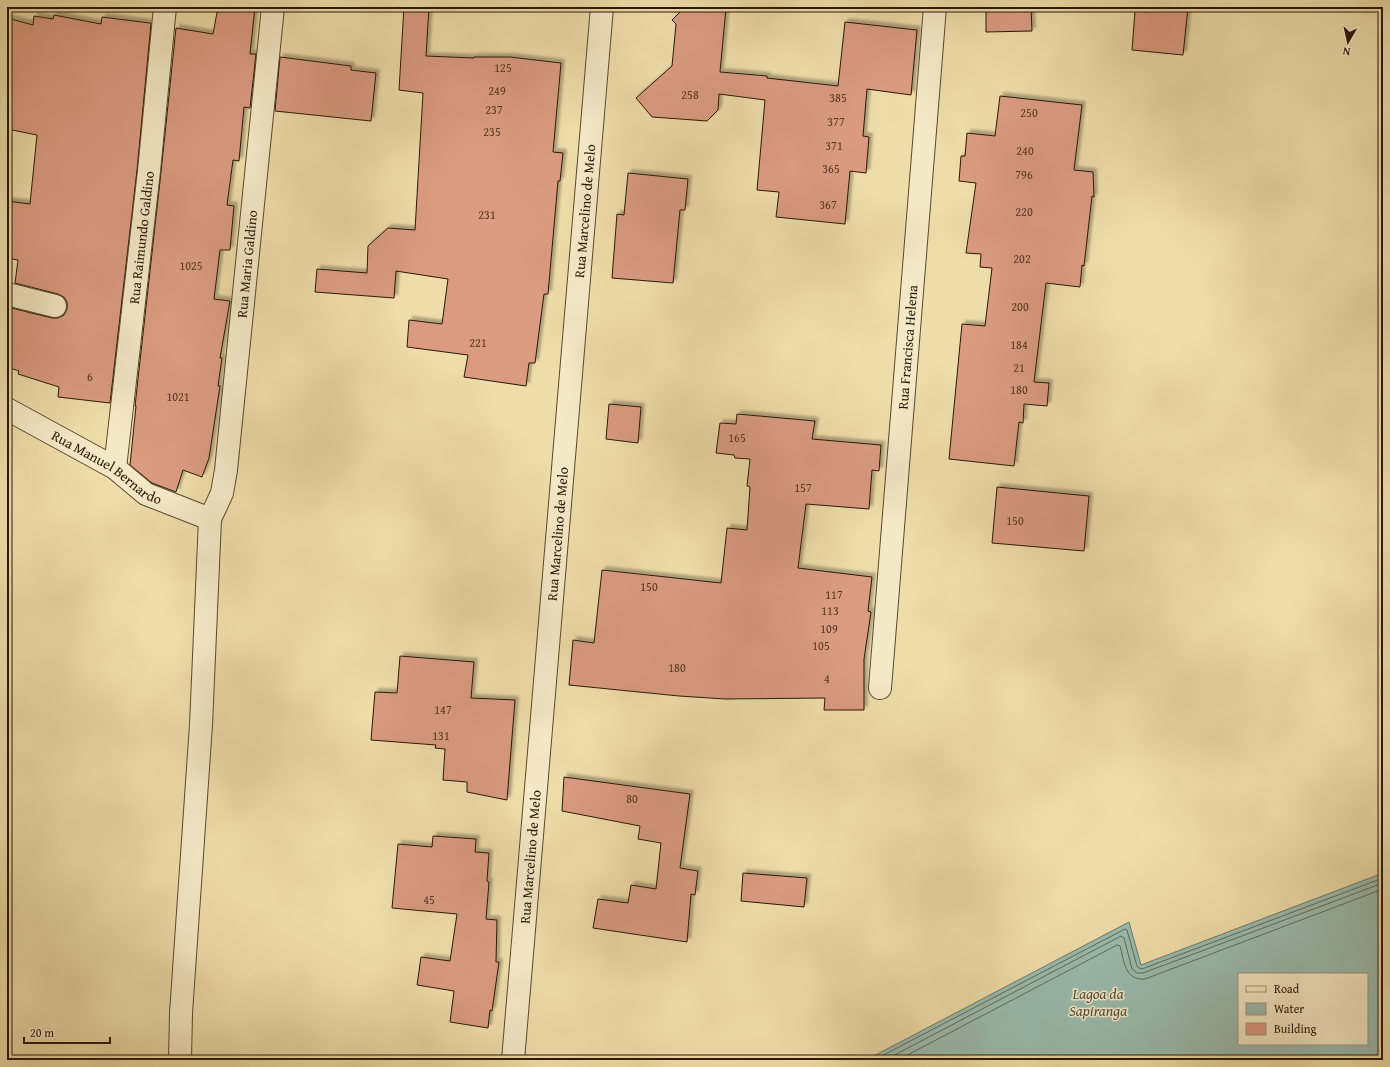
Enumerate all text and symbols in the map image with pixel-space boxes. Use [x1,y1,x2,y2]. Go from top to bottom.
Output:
north arrow [1328,22,1368,62]
text: N [1341,43,1351,60]
house number: 125 [494,59,512,76]
house number: 249 [488,82,506,99]
house number: 258 [681,86,699,103]
house number: 385 [829,89,847,106]
house number: 237 [485,101,503,118]
house number: 250 [1020,104,1038,121]
house number: 377 [827,113,845,130]
house number: 235 [483,123,501,140]
house number: 371 [825,137,843,154]
house number: 240 [1016,142,1034,159]
street label: Rua Marcelino de Melo [569,143,600,279]
house number: 365 [822,160,840,177]
house number: 796 [1015,166,1033,183]
street label: Rua Raimundo Galdino [124,170,159,305]
house number: 367 [819,196,837,213]
house number: 220 [1015,203,1033,220]
house number: 231 [478,206,496,223]
street label: Rua Maria Galdino [232,209,262,319]
house number: 202 [1013,250,1031,267]
house number: 1025 [179,257,203,274]
street label: Rua Francisca Helena [893,284,923,410]
house number: 200 [1011,298,1029,315]
house number: 221 [469,334,487,351]
house number: 184 [1010,336,1028,353]
house number: 21 [1013,359,1025,376]
house number: 6 [87,368,93,385]
house number: 180 [1010,381,1028,398]
house number: 1021 [166,388,190,405]
street label: Rua Manuel Bernardo [48,425,165,509]
house number: 165 [728,429,746,446]
street label: Rua Marcelino de Melo [542,466,573,602]
house number: 157 [794,479,812,496]
house number: 150 [1006,512,1024,529]
house number: 150 [640,578,658,595]
house number: 117 [825,586,843,603]
house number: 113 [821,602,839,619]
house number: 109 [820,620,838,637]
house number: 105 [812,637,830,654]
house number: 180 [668,659,686,676]
house number: 4 [824,670,830,687]
house number: 147 [434,701,452,718]
house number: 131 [432,727,450,744]
street label: Rua Marcelino de Melo [515,789,546,924]
house number: 80 [626,790,638,807]
house number: 45 [423,891,435,908]
legend [1238,973,1368,1045]
text: Road [1274,980,1300,997]
water label: Lagoa da Sapiranga [1069,983,1127,1021]
text: Water [1274,1000,1304,1017]
scale bar [24,1019,110,1045]
text: Building [1274,1020,1317,1037]
text: 20 m [30,1024,54,1041]

